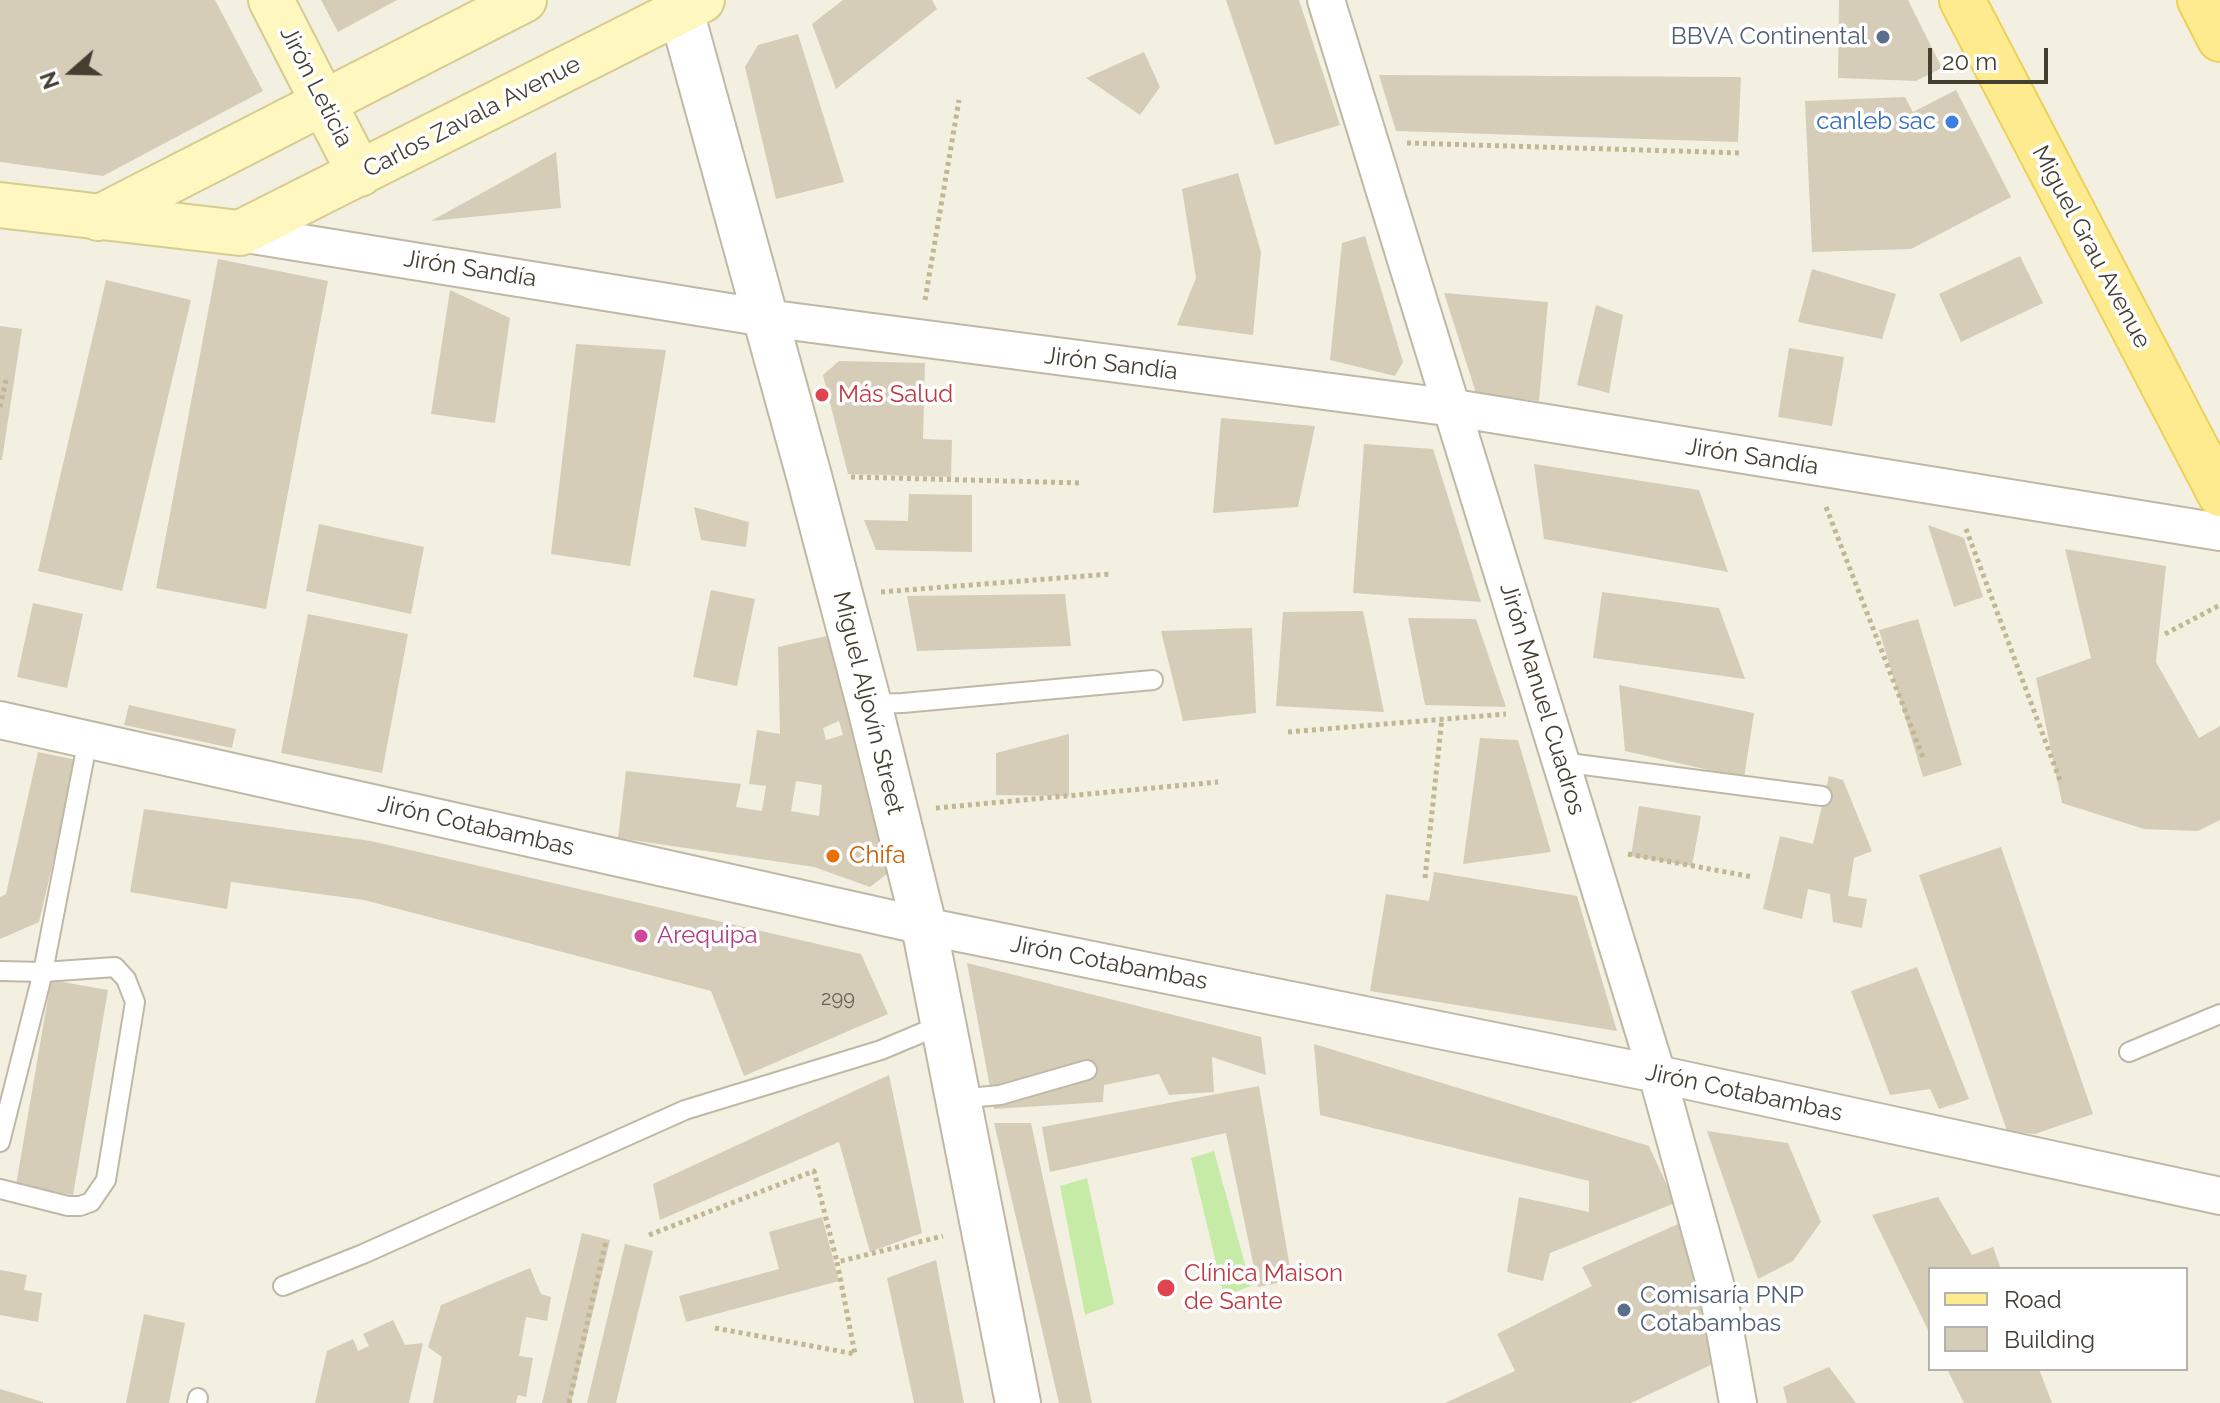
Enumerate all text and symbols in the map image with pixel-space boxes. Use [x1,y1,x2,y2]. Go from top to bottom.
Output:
street label: Jirón Leticia [273,22,359,152]
place label: BBVA Continental [1671,23,1867,51]
marker: BBVA Continental [1874,28,1892,46]
north arrow [32,32,112,112]
scale bar [1932,32,2052,82]
text: 20 m [1942,47,1997,76]
street label: Carlos Zavala Avenue [359,50,585,184]
text: N [34,68,65,93]
place label: canleb sac [1816,108,1936,136]
marker: canleb sac [1943,113,1961,131]
street label: Miguel Grau Avenue [2025,141,2157,353]
street label: Jirón Sandía [402,244,538,294]
street label: Jirón Sandía [1043,342,1179,386]
place label: Más Salud [838,381,953,409]
marker: Más Salud [813,386,831,404]
street label: Jirón Sandía [1684,432,1820,482]
street label: Jirón Manuel Cuadros [1493,580,1591,818]
street label: Miguel Aljovín Street [826,589,910,817]
street label: Jirón Cotabambas [375,789,577,863]
place label: Chifa [849,842,906,870]
marker: Chifa [824,847,842,865]
place label: Arequipa [657,922,758,950]
marker: Arequipa [632,927,650,945]
street label: Jirón Cotabambas [1008,930,1210,996]
house number: 299 [821,987,855,1011]
street label: Jirón Cotabambas [1643,1058,1845,1128]
place label: Clínica Maison de Sante [1184,1260,1343,1316]
legend [1928,1267,2188,1371]
marker: Clínica Maison de Sante [1155,1277,1177,1299]
place label: Comisaría PNP Cotabambas [1640,1282,1804,1338]
text: Road [2004,1285,2062,1314]
marker: Comisaría PNP Cotabambas [1615,1301,1633,1319]
text: Building [2004,1325,2095,1354]

